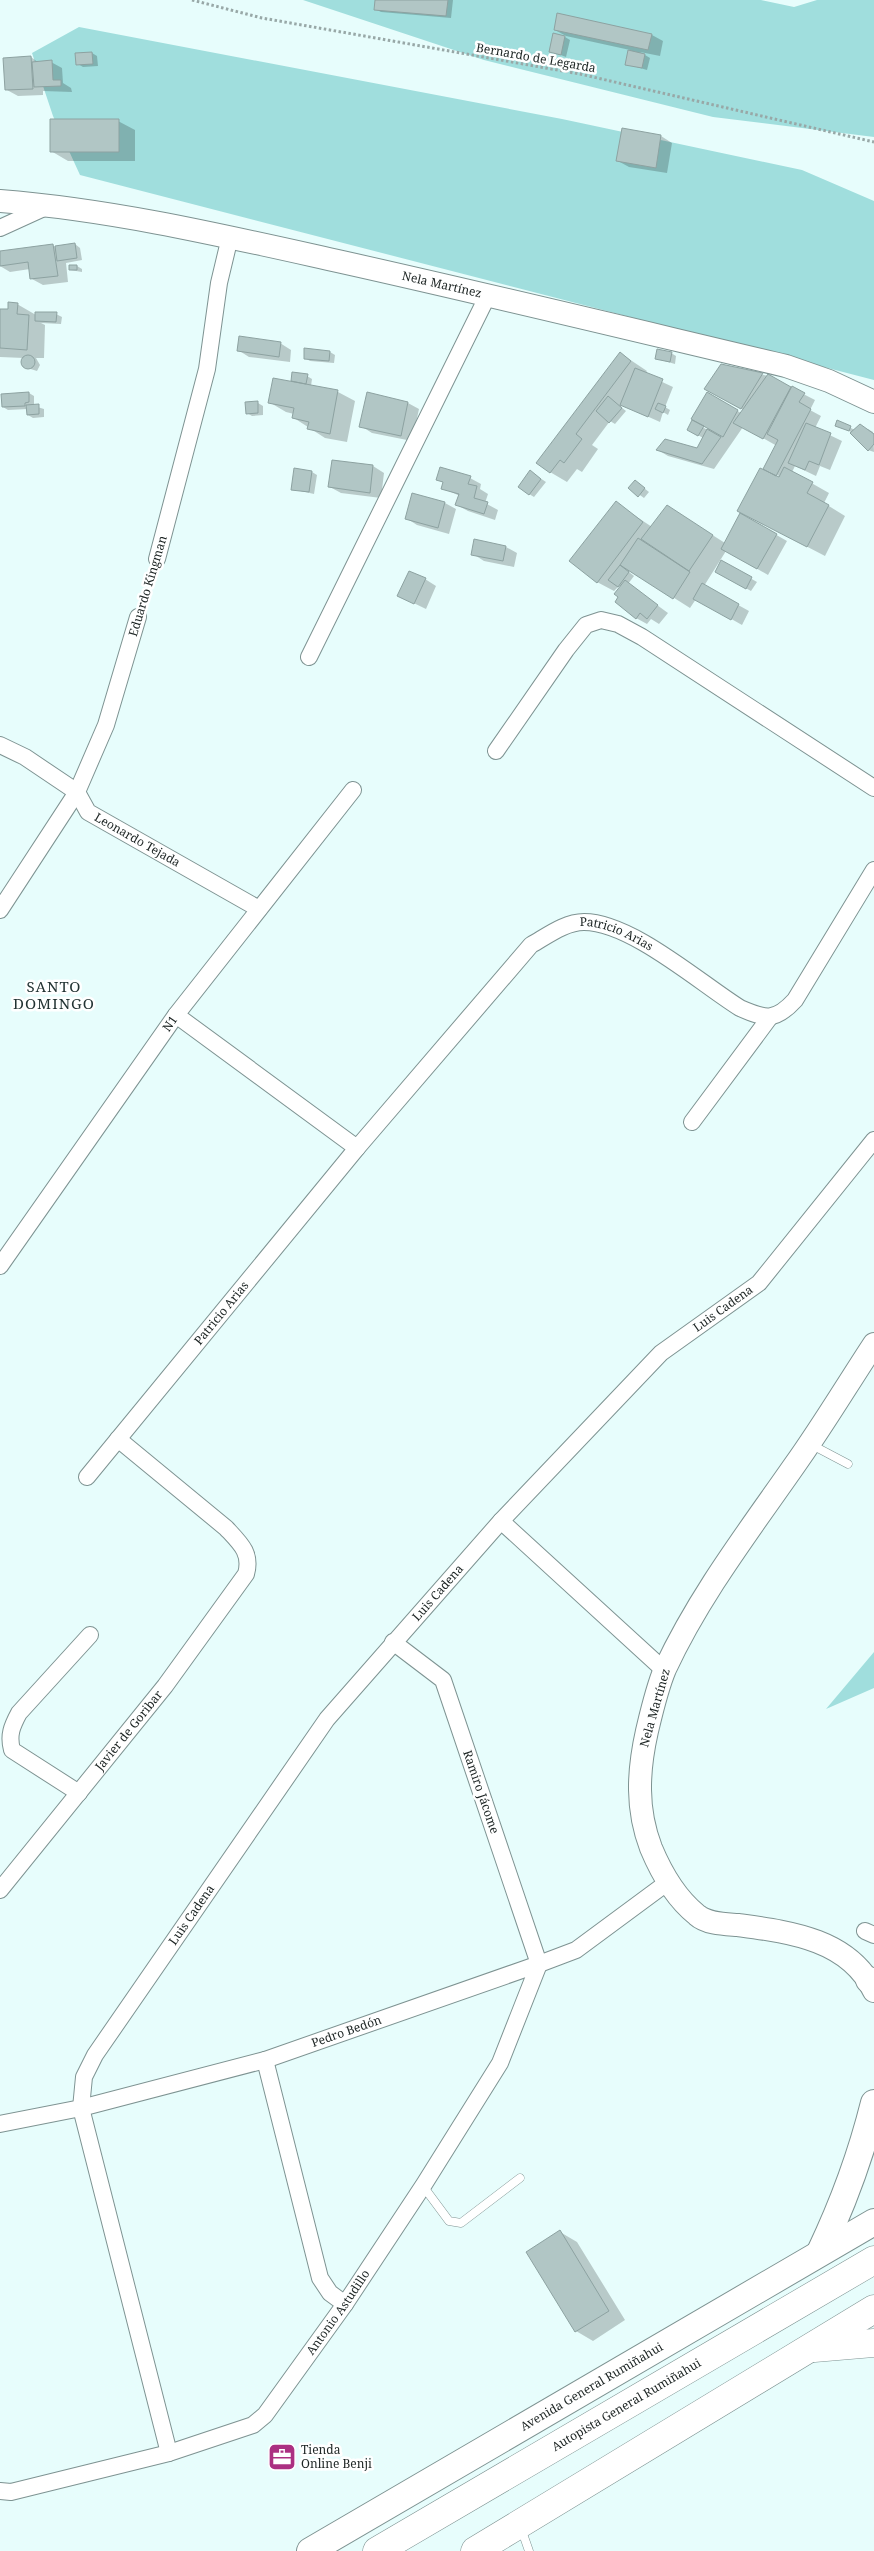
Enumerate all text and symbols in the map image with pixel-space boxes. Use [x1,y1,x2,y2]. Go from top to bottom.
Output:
street label: Bernardo de Legarda [475,39,598,76]
street label: Nela Martínez [400,267,483,302]
street label: Eduardo Kingman [124,533,171,638]
street label: Leonardo Tejada [92,808,184,871]
street label: Patricio Arias [580,913,656,954]
district label: SANTO DOMINGO [13,976,95,1013]
street label: N1 [158,1012,181,1035]
street label: Patricio Arias [190,1277,252,1348]
street label: Luis Cadena [689,1281,756,1335]
street label: Luis Cadena [408,1560,467,1624]
street label: Nela Martínez [635,1666,674,1749]
street label: Javier de Goribar [90,1686,166,1775]
street label: Ramiro Jácome [459,1748,504,1836]
street label: Luis Cadena [164,1881,218,1948]
street label: Pedro Bedón [309,2011,384,2051]
street label: Antonio Astudillo [302,2266,373,2358]
street label: Avenida General Rumiñahui [517,2338,666,2435]
street label: Autopista General Rumiñahui [548,2354,704,2455]
place label: Tienda Online Benji [301,2441,372,2472]
office icon: Tienda Online Benji [267,2442,297,2472]

